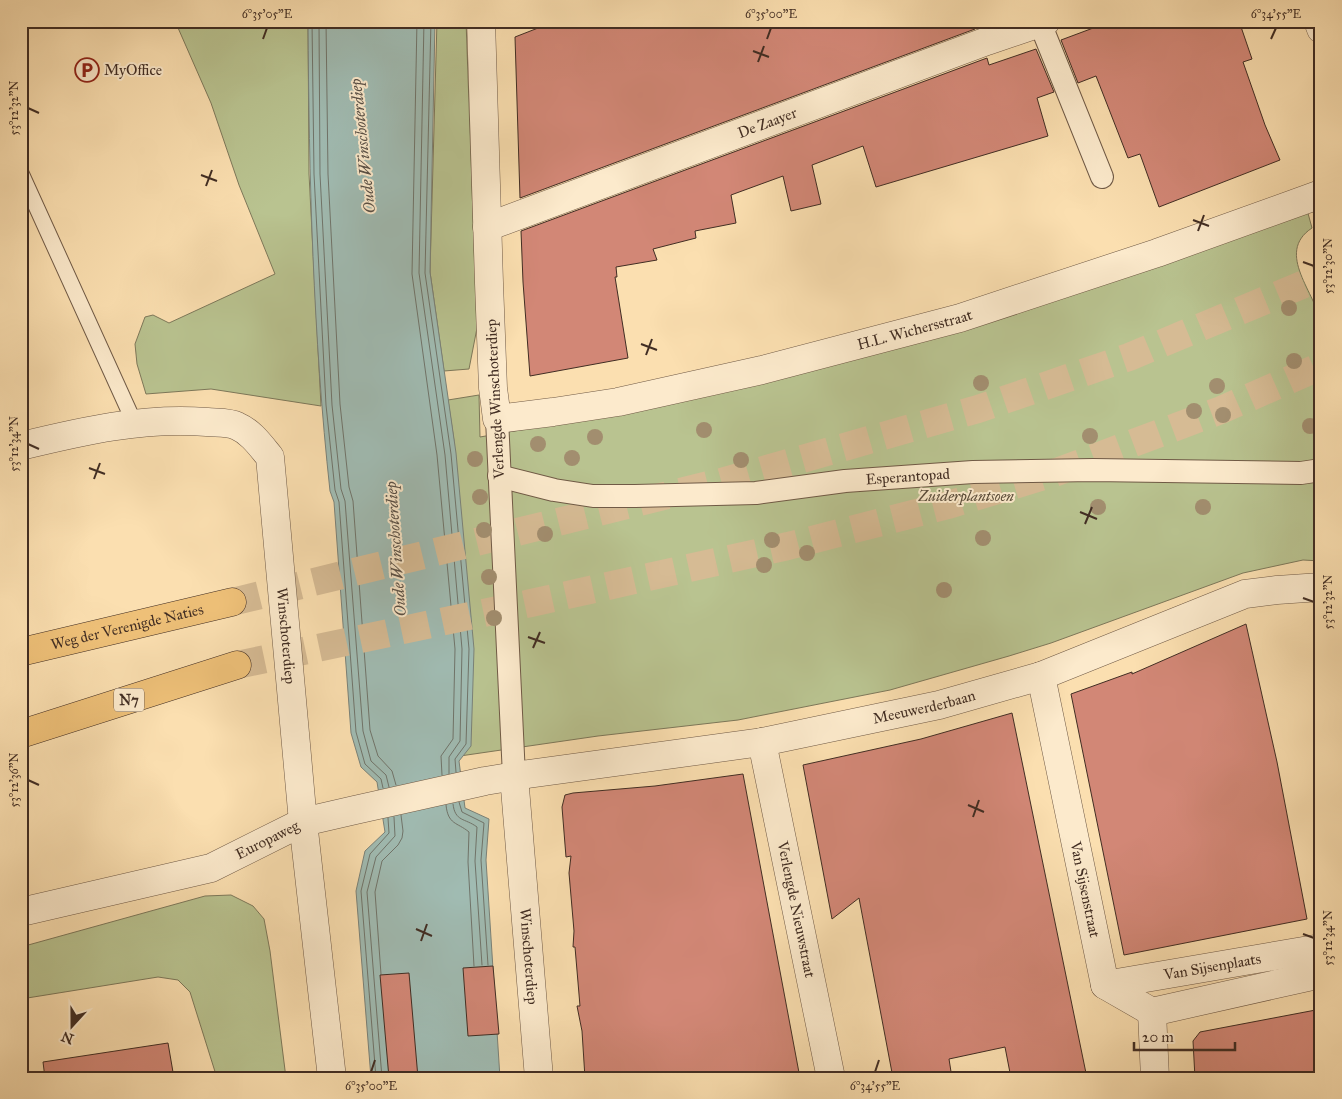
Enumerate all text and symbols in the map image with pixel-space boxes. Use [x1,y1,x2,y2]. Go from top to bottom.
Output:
text: 6°35'05"E [242,7,293,21]
text: 6°35'00"E [745,7,797,21]
text: 6°34'55"E [1251,7,1302,21]
parking icon: MyOffice [74,57,100,83]
place label: MyOffice [104,61,162,79]
water label: Oude Winschoterdiep [346,78,380,214]
text: 53°12'32"N [7,81,21,135]
street label: De Zaayer [735,103,800,142]
text: 53°12'30"N [1321,238,1335,294]
street label: H.L. Wichersstraat [855,305,975,354]
street label: Verlengde Winschoterdiep [482,319,508,480]
text: 53°12'34"N [7,416,21,472]
street label: Esperantopad [865,465,951,489]
water label: Oude Winschoterdiep [381,481,411,617]
park label: Zuiderplantsoen [917,487,1014,506]
text: 53°12'32"N [1321,575,1335,629]
street label: Winschoterdiep [273,587,299,685]
street label: Weg der Verenigde Naties [49,600,205,654]
street label: Meeuwerderbaan [871,686,977,728]
road number: N7 [114,688,144,712]
text: 53°12'36"N [7,752,21,808]
street label: Europaweg [233,816,303,863]
street label: Verlengde Nieuwstraat [773,839,819,980]
street label: Van Sijsenstraat [1066,839,1104,940]
street label: Winschoterdiep [516,907,542,1005]
text: 53°12'34"N [1321,910,1335,966]
street label: Van Sijsenplaats [1162,949,1262,984]
north arrow [48,1002,98,1052]
scale bar [1134,1019,1236,1051]
text: N [59,1028,76,1048]
text: 20 m [1142,1028,1174,1046]
text: 6°35'00"E [345,1079,397,1093]
text: 6°34'55"E [850,1079,901,1093]

